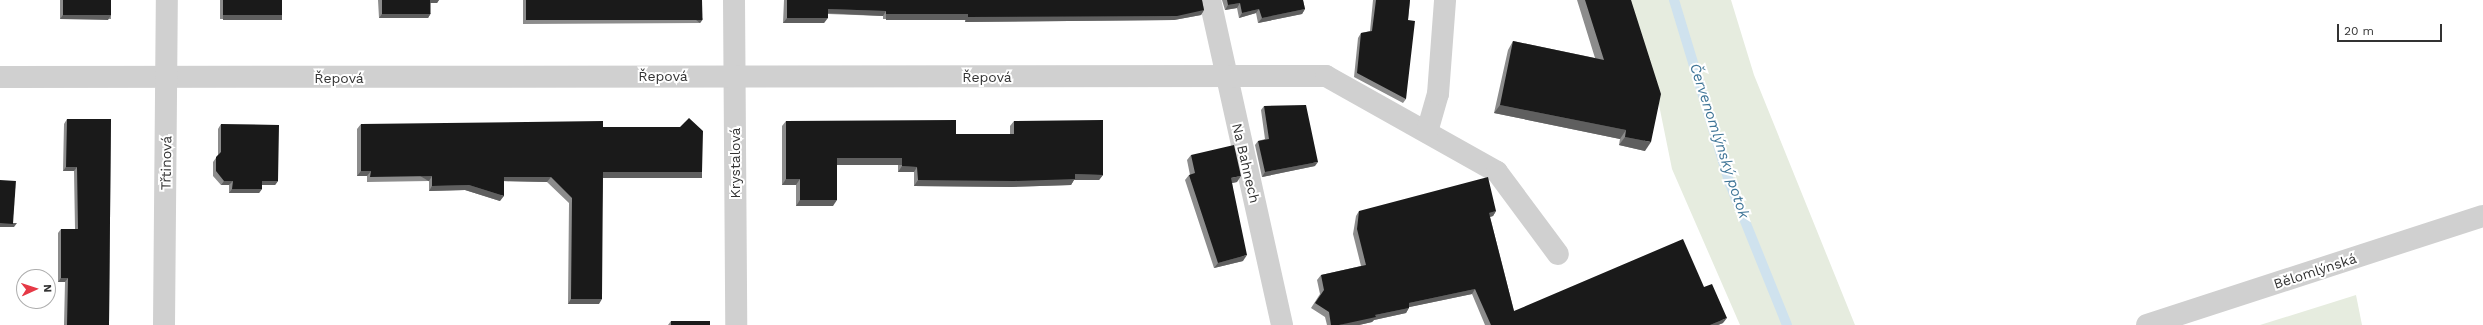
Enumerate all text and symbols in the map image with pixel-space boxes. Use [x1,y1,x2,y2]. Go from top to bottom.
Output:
scale bar [2339,16,2444,42]
text: 20 m [2344,24,2374,38]
water label: Červenomlýnský potok [1685,61,1753,221]
street label: Řepová [638,68,688,84]
street label: Řepová [962,69,1012,85]
street label: Řepová [314,70,364,86]
street label: Na Bahnech [1229,121,1263,205]
street label: Krystalová [727,128,743,198]
street label: Třtinová [157,136,175,190]
street label: Bělomlýnská [2271,250,2359,292]
north arrow [16,269,56,309]
text: N [41,284,54,293]

